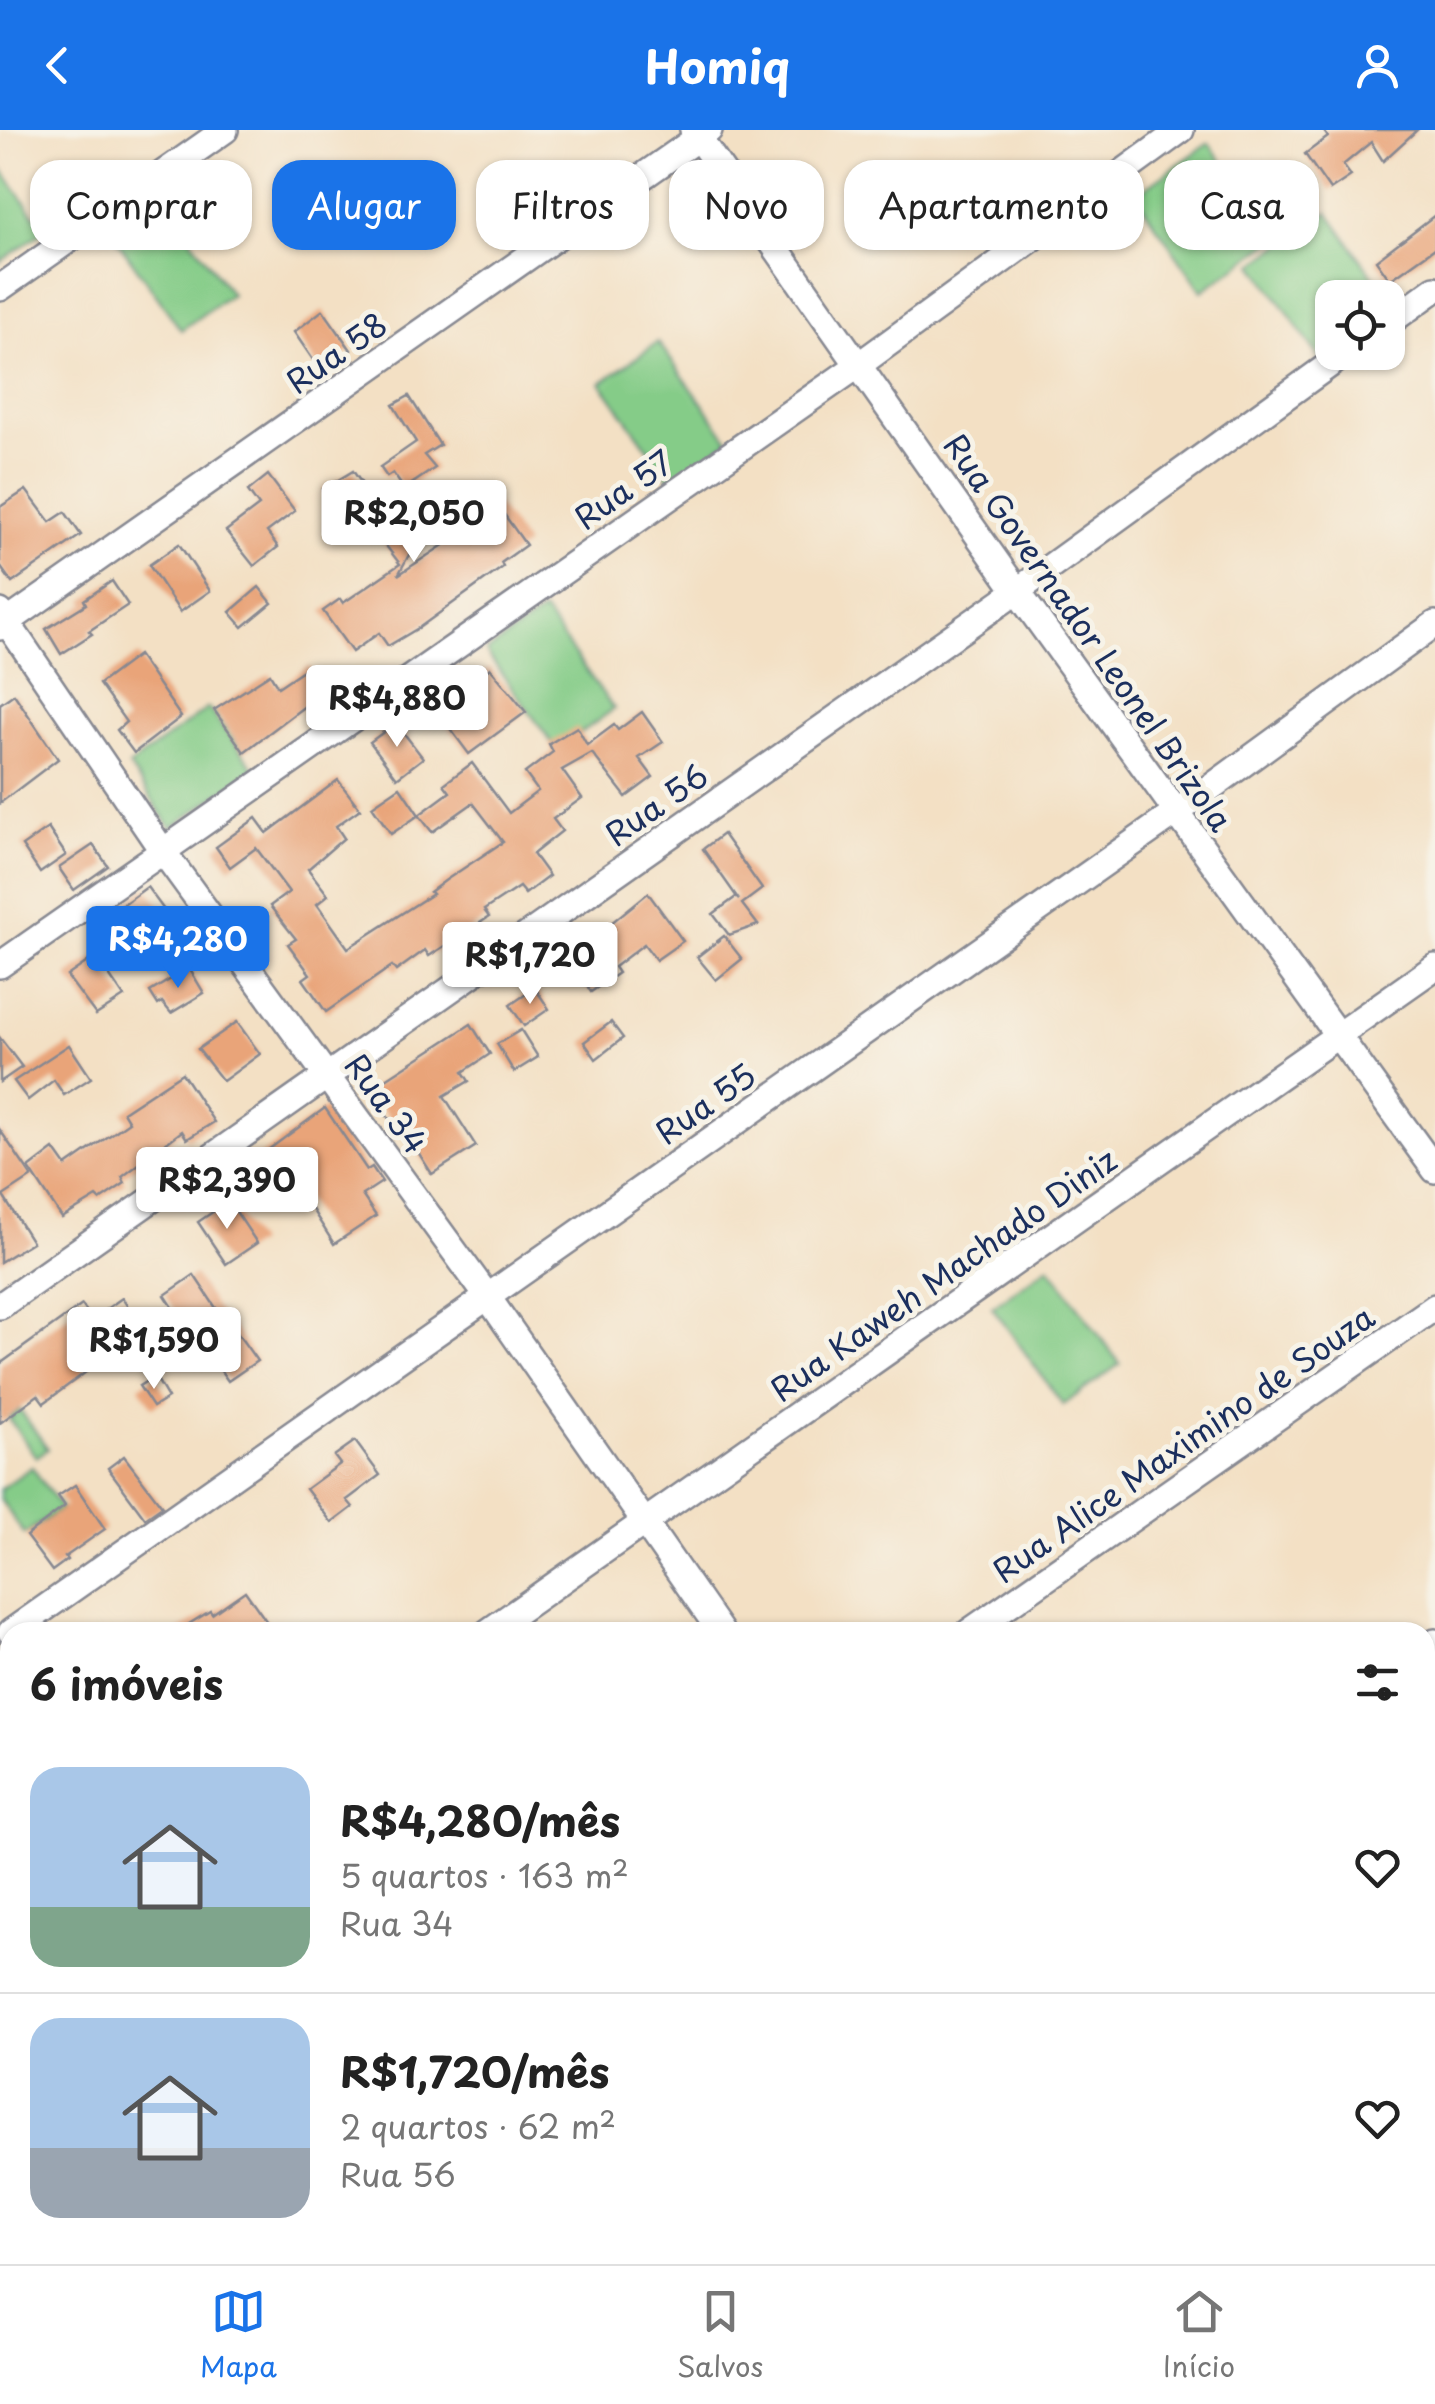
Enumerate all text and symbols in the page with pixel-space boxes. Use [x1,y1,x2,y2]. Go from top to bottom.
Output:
text: Homiq [645,31,790,99]
icon: back [30,38,85,93]
icon: person [1350,38,1405,93]
chip: Comprar [30,160,252,250]
chip: Alugar [272,160,456,250]
chip: Filtros [476,160,649,250]
chip: Novo [669,160,824,250]
chip: Apartamento [844,160,1144,250]
chip: Casa [1164,160,1319,250]
map controls [1315,280,1405,370]
button: locate [1315,280,1405,370]
street label: Rua 58 [276,300,396,404]
street label: Rua Governador Leonel Brizola [933,423,1245,841]
street label: Rua 57 [564,438,682,540]
pin: R$2,050 [322,480,506,565]
text: R$2,050 [343,488,485,536]
pin: R$4,880 [305,665,489,750]
text: R$4,880 [328,673,466,721]
street label: Rua 56 [595,751,717,857]
pin: R$4,280 [86,906,270,991]
text: R$4,280 [108,914,248,962]
pin: R$1,720 [438,922,622,1007]
text: R$1,720 [464,930,596,978]
street label: Rua 34 [334,1043,440,1163]
street label: Rua 55 [645,1051,765,1155]
street label: Rua Kaweh Machado Diniz [760,1136,1126,1412]
pin: R$2,390 [135,1147,319,1232]
text: R$2,390 [158,1155,296,1203]
street label: Rua Alice Maximino de Souza [982,1292,1384,1594]
pin: R$1,590 [62,1307,246,1392]
text: R$1,590 [89,1315,219,1363]
text: 6 imóveis [30,1651,223,1714]
icon: filters [1350,1655,1405,1710]
text: R$4,280/mês [340,1788,620,1851]
icon: home [110,1807,230,1927]
icon: heart [1350,1840,1405,1895]
text: 5 quartos · 163 m² [340,1851,629,1899]
text: Rua 34 [340,1899,454,1947]
text: R$1,720/mês [340,2039,609,2102]
icon: home [110,2058,230,2178]
icon: heart [1350,2091,1405,2146]
text: 2 quartos · 62 m² [340,2102,616,2150]
text: Rua 56 [340,2150,456,2198]
tab: Mapa [200,2284,277,2387]
tab: Salvos [677,2284,763,2387]
tab: Início [1163,2284,1235,2387]

